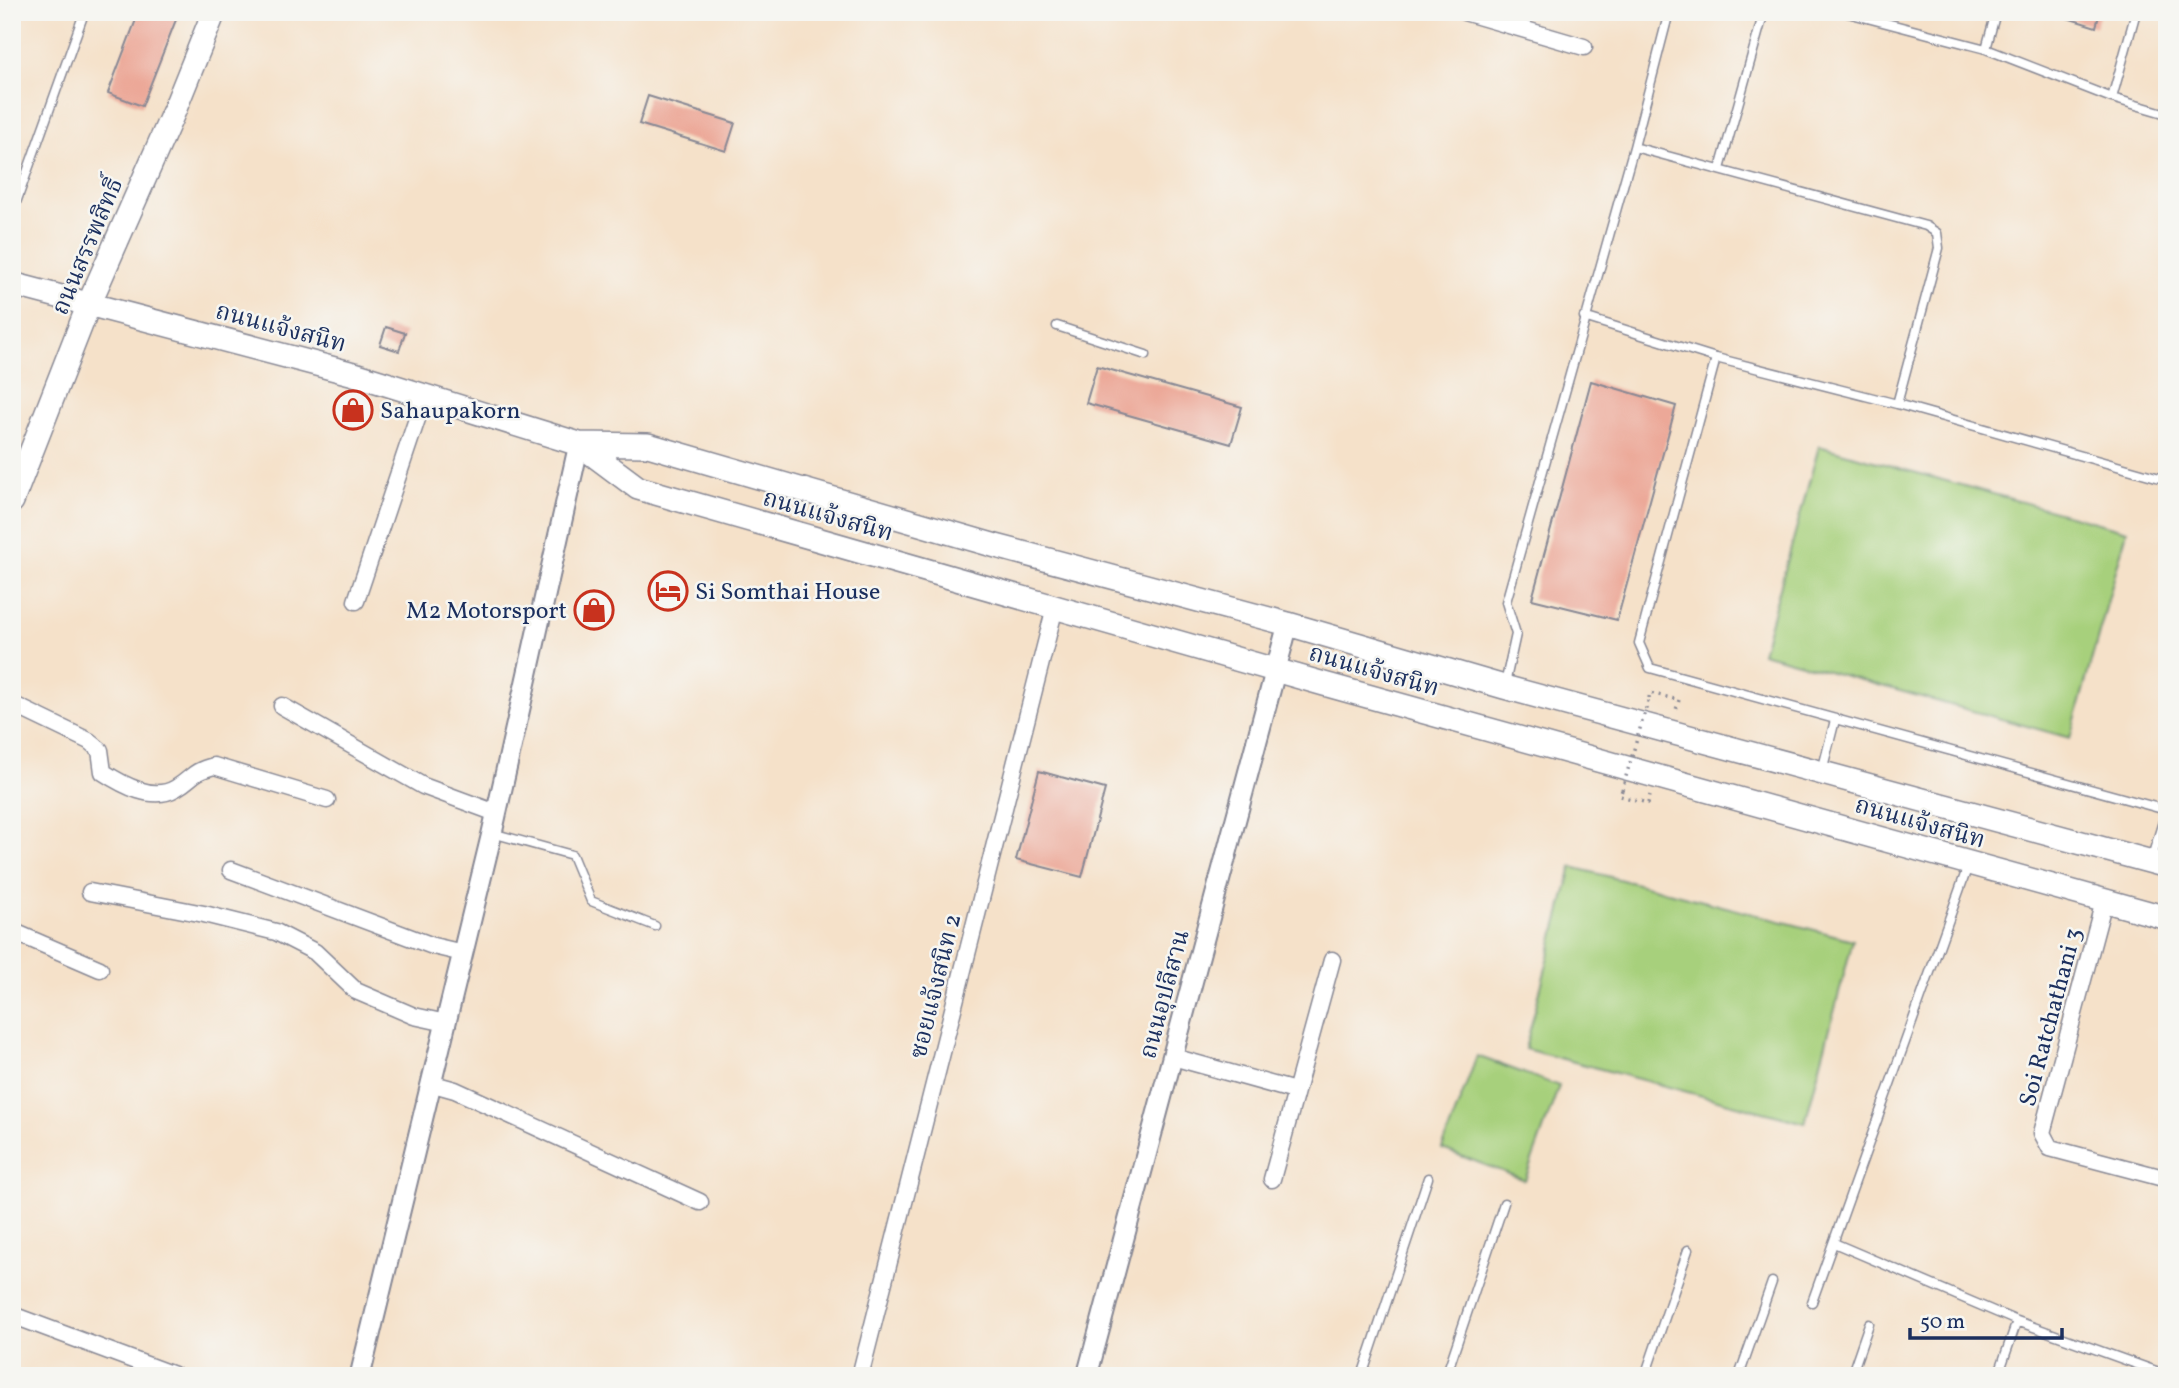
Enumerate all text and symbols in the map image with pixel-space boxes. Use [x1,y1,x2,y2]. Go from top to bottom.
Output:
street label: ถนนสรรพสิทธิ์ [42,170,134,321]
street label: ถนนแจ้งสนิท [211,295,350,363]
shop icon: Sahaupakorn [332,389,374,431]
place label: Sahaupakorn [380,395,521,429]
street label: ถนนแจ้งสนิท [758,482,896,552]
hotel icon: Si Somthai House [647,570,689,612]
place label: Si Somthai House [695,576,880,610]
shop icon: M2 Motorsport [573,589,615,631]
place label: M2 Motorsport [406,595,567,629]
street label: ถนนแจ้งสนิท [1304,637,1442,707]
street label: ถนนแจ้งสนิท [1850,789,1988,859]
street label: ซอยแจ้งสนิท 2 [903,911,971,1062]
street label: Soi Ratchathani 3 [2012,924,2092,1111]
street label: ถนนอุปลีสาน [1132,926,1199,1063]
scale bar [1910,1297,2062,1341]
text: 50 m [1920,1308,1965,1337]

